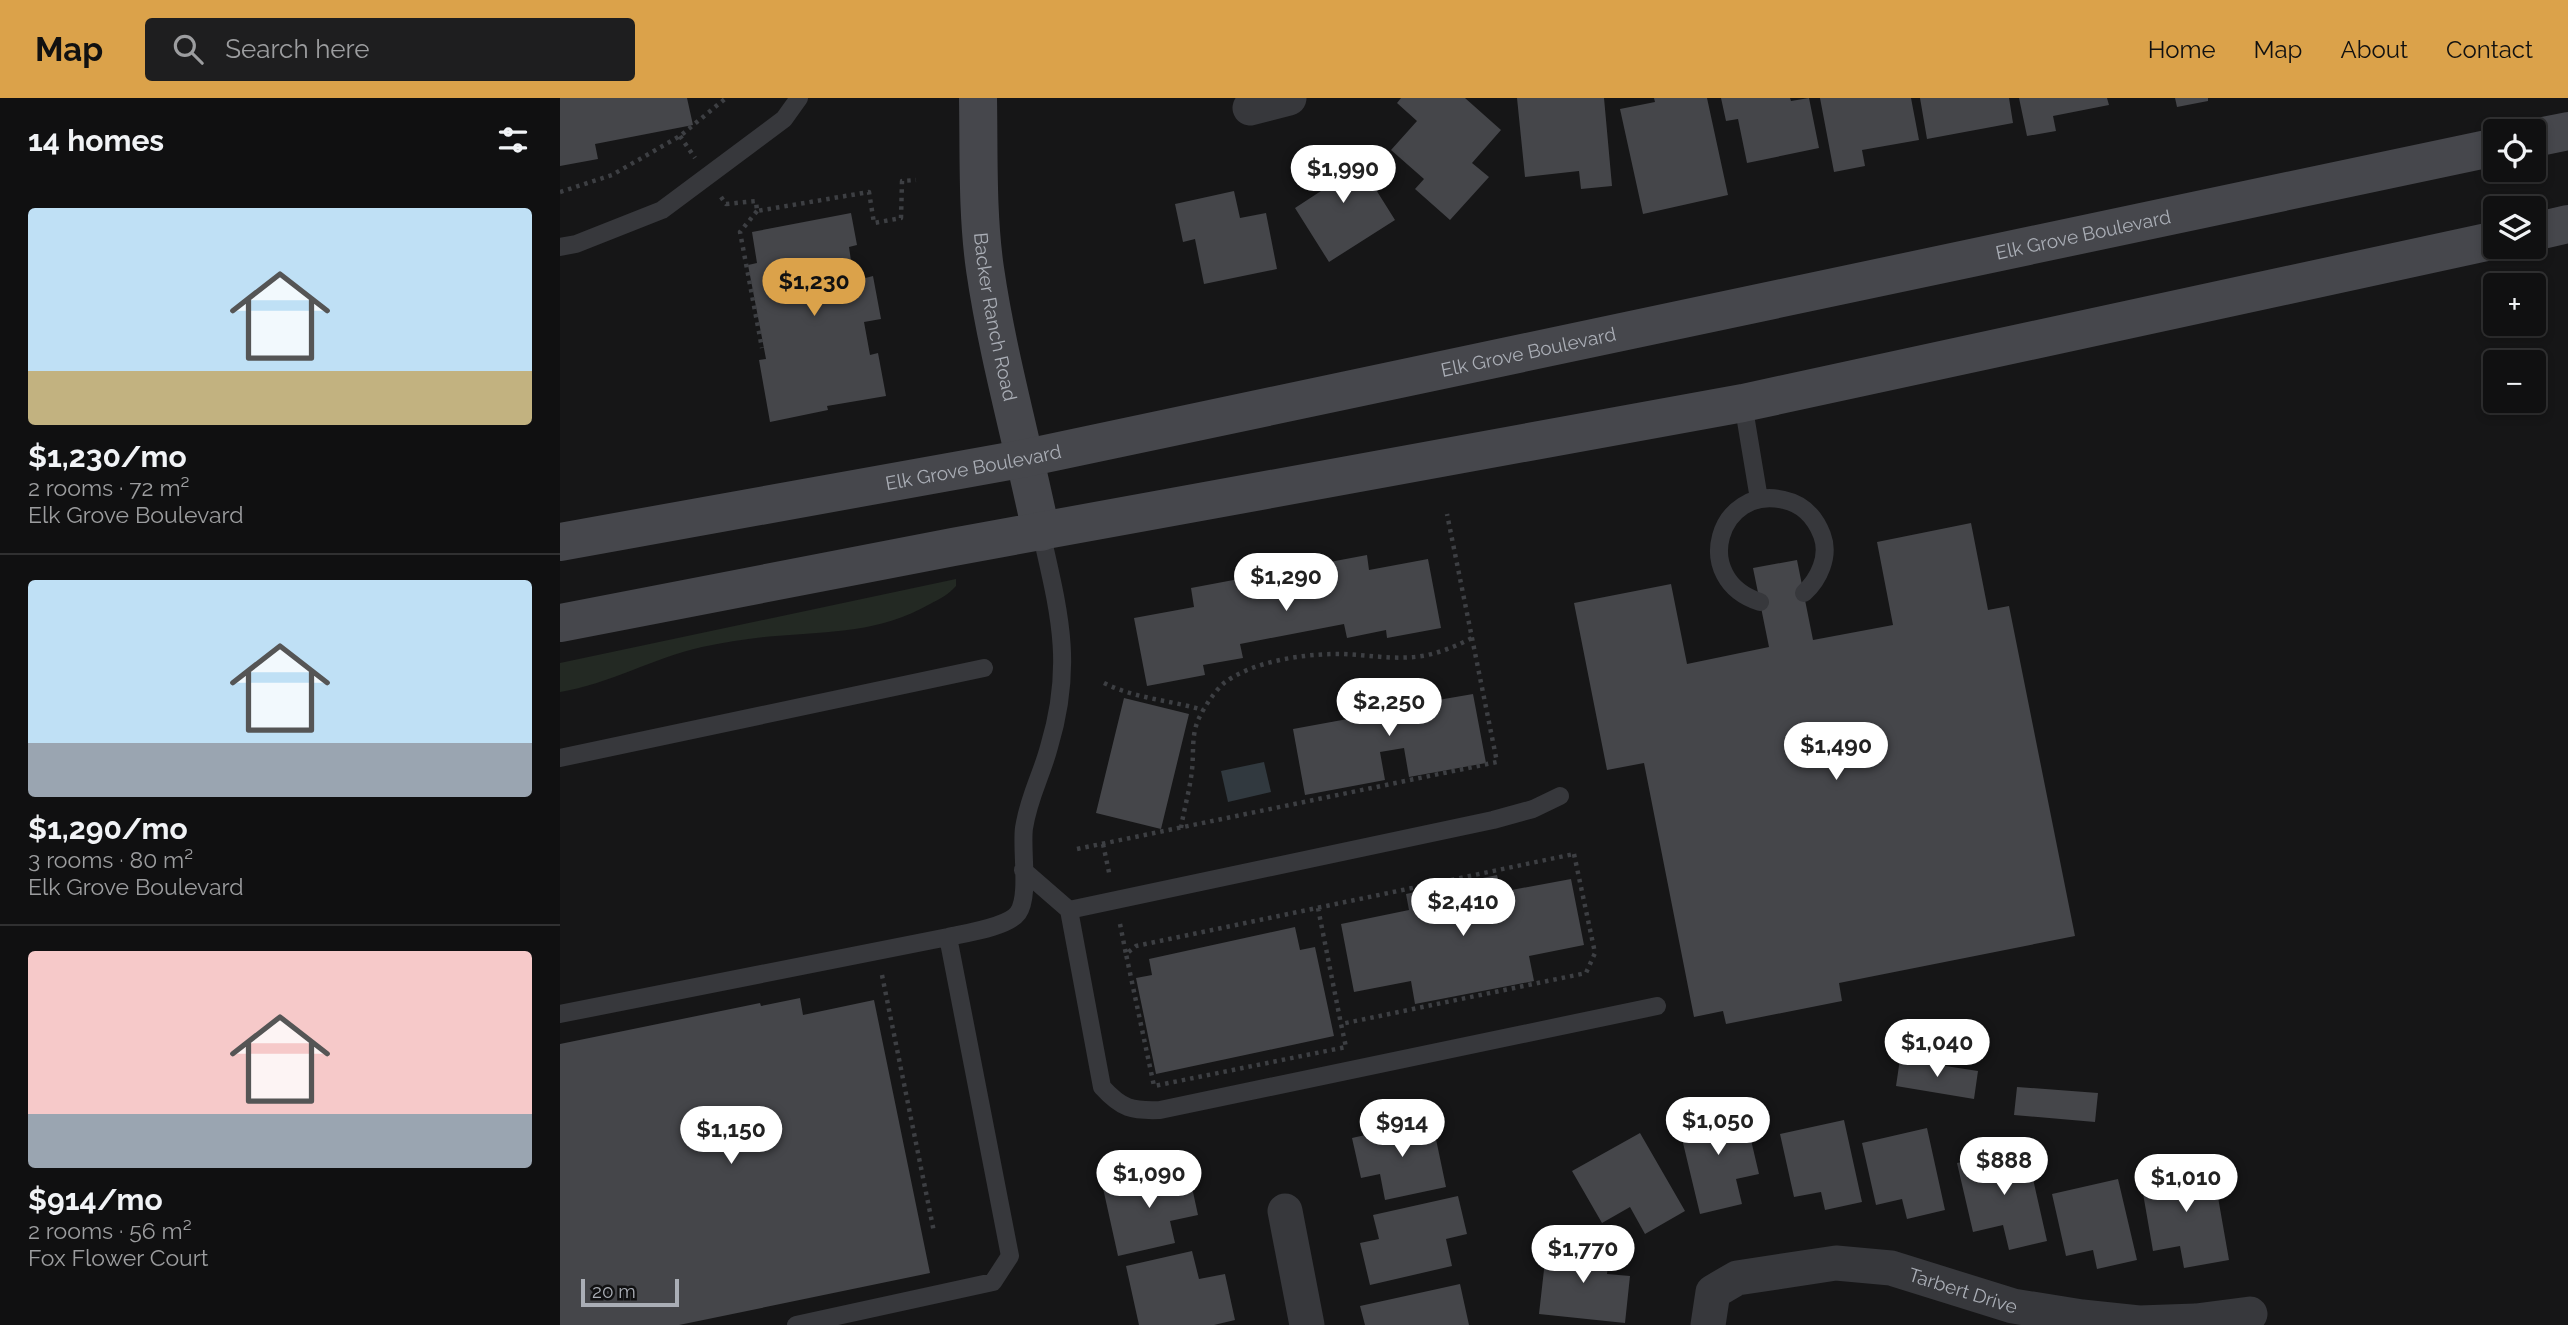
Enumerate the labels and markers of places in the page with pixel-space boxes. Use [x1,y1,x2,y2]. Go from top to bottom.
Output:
pin: $1,990 [1286,146,1400,205]
pin: $1,230 [757,258,871,318]
pin: $1,290 [1229,554,1343,613]
pin: $2,250 [1332,678,1446,738]
pin: $1,490 [1779,722,1893,782]
pin: $2,410 [1406,878,1520,938]
pin: $1,040 [1880,1020,1994,1079]
pin: $1,050 [1661,1098,1775,1157]
pin: $914 [1361,1100,1443,1159]
pin: $1,150 [674,1107,788,1166]
pin: $888 [1963,1138,2045,1197]
pin: $1,090 [1092,1150,1206,1210]
pin: $1,010 [2129,1154,2243,1214]
pin: $1,770 [1526,1226,1640,1285]

